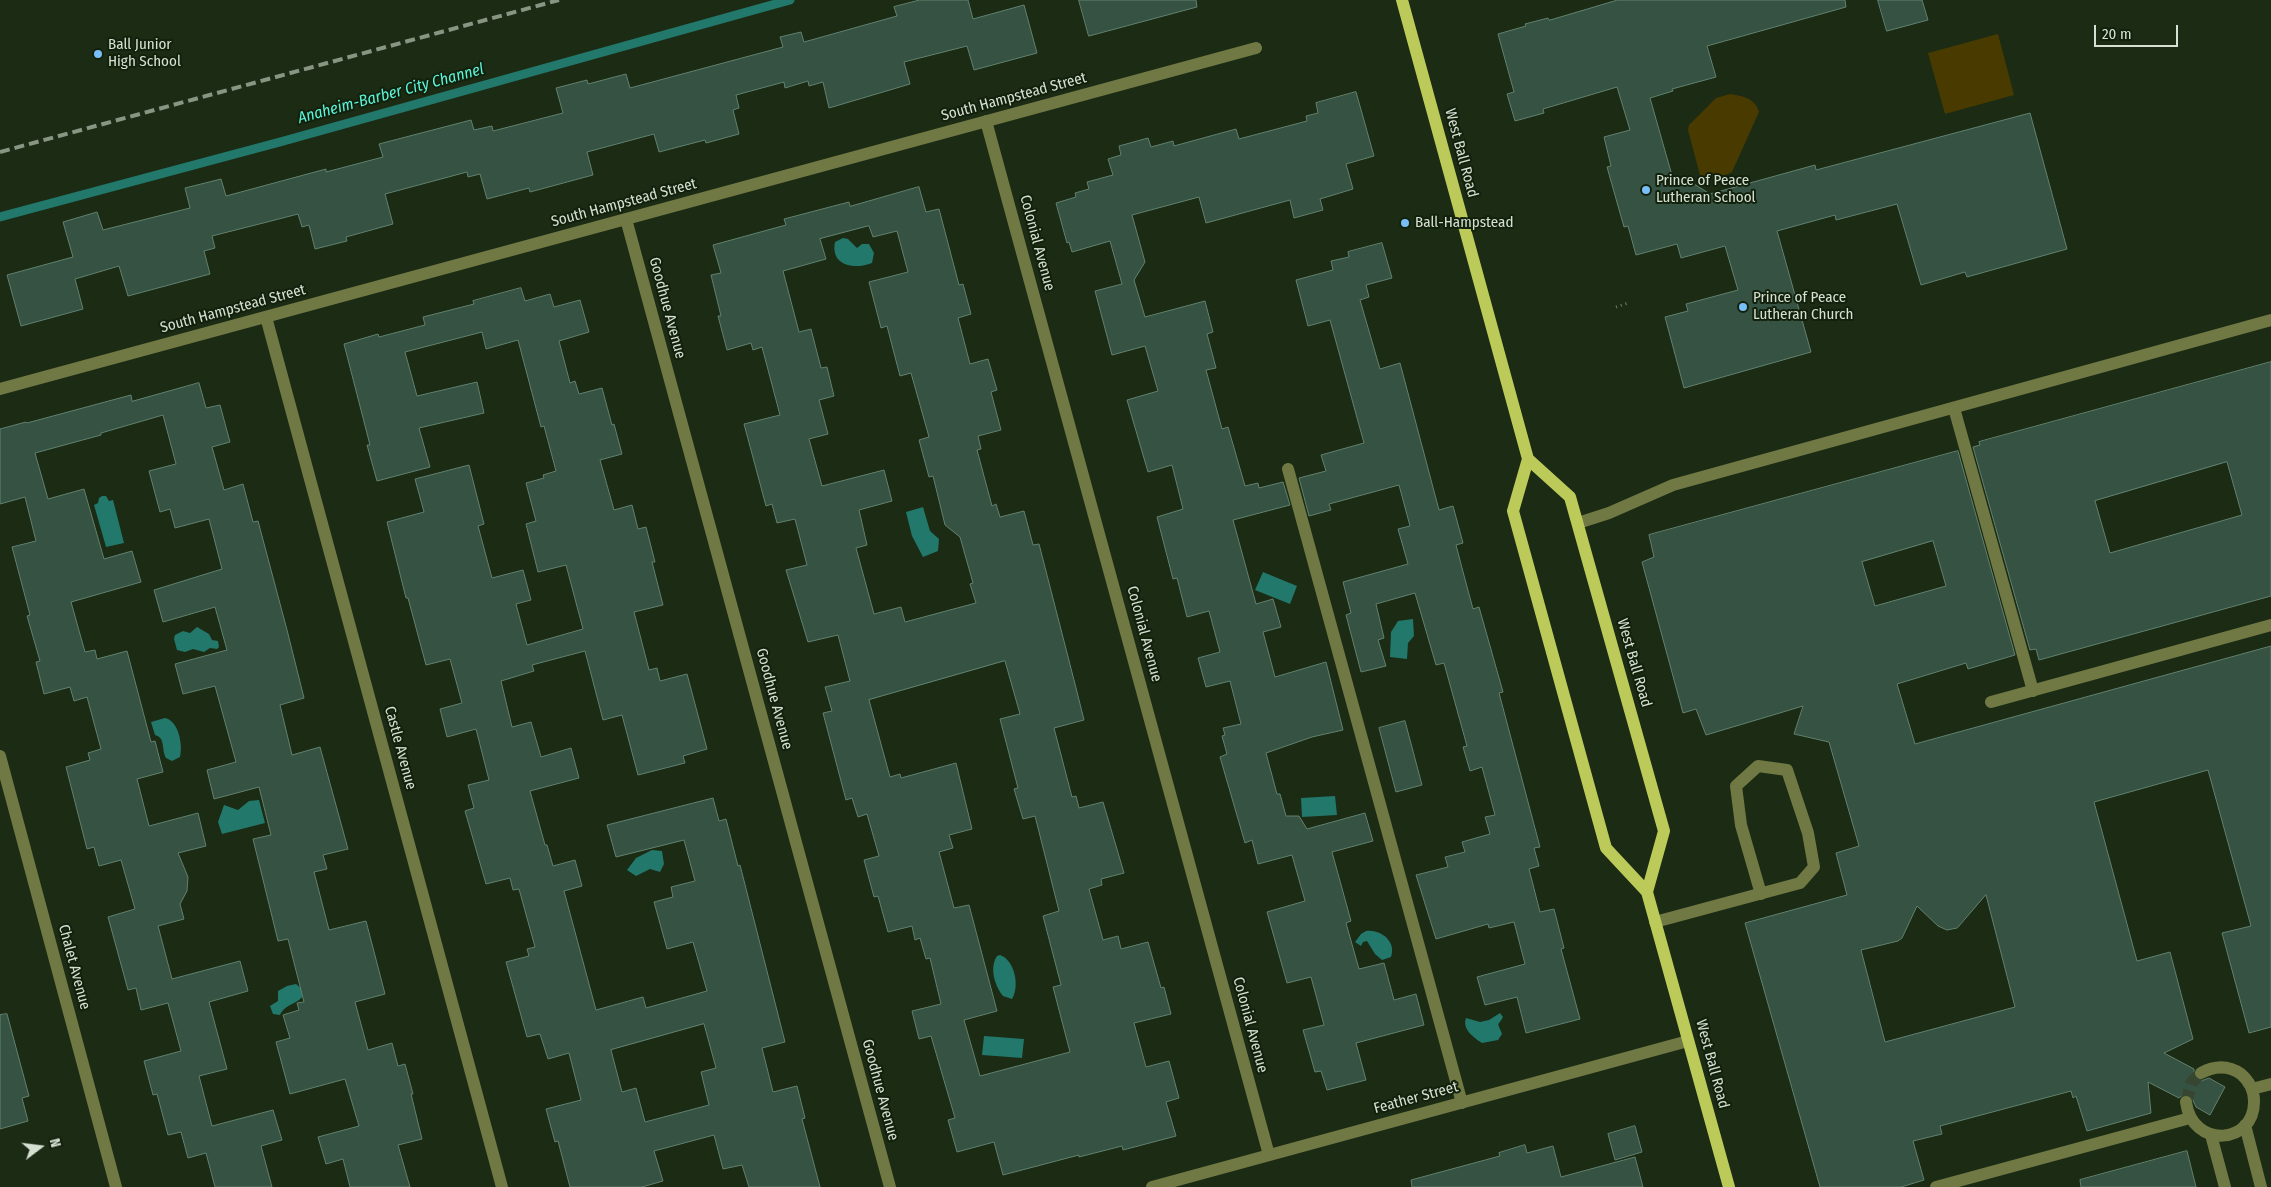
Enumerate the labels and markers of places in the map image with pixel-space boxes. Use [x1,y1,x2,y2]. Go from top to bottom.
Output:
place label: Ball Junior High School [108,36,181,71]
marker: Ball Junior High School [92,48,104,60]
place label: Prince of Peace Lutheran School [1656,172,1756,207]
marker: Prince of Peace Lutheran School [1640,184,1652,196]
place label: Ball-Hampstead [1415,214,1513,232]
marker: Ball-Hampstead [1399,217,1411,229]
place label: Prince of Peace Lutheran Church [1753,289,1853,324]
marker: Prince of Peace Lutheran Church [1737,301,1749,313]

